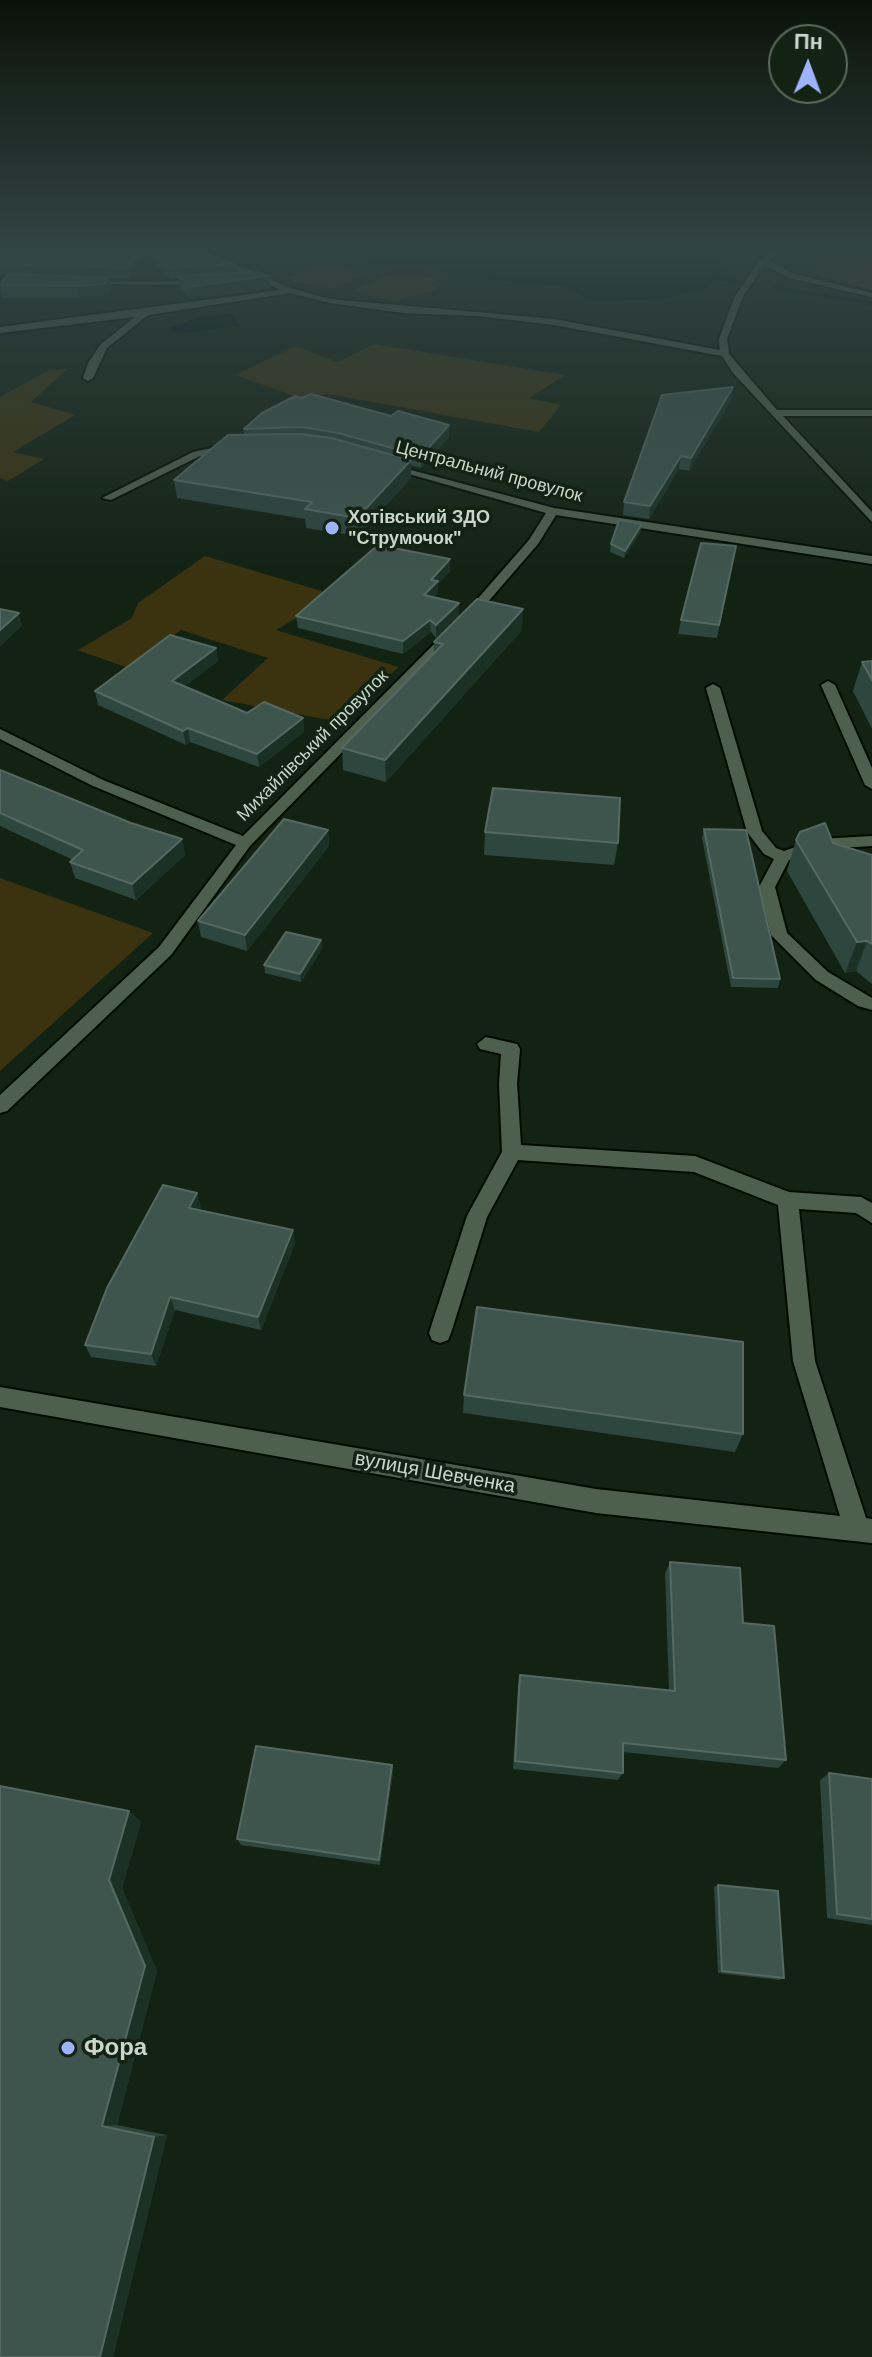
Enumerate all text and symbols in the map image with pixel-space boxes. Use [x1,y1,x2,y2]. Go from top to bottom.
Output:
north arrow [768,24,848,104]
text: Пн [794,29,823,54]
street label: Центральний провулок [393,437,585,507]
place label: Хотівський ЗДО "Струмочок" [348,507,490,550]
marker: Хотівський ЗДО "Струмочок" [323,519,341,537]
street label: Михайлівський провулок [233,666,393,826]
street label: вулиця Шевченка [353,1447,517,1499]
place label: Фора [84,2034,147,2062]
marker: Фора [59,2039,77,2057]

